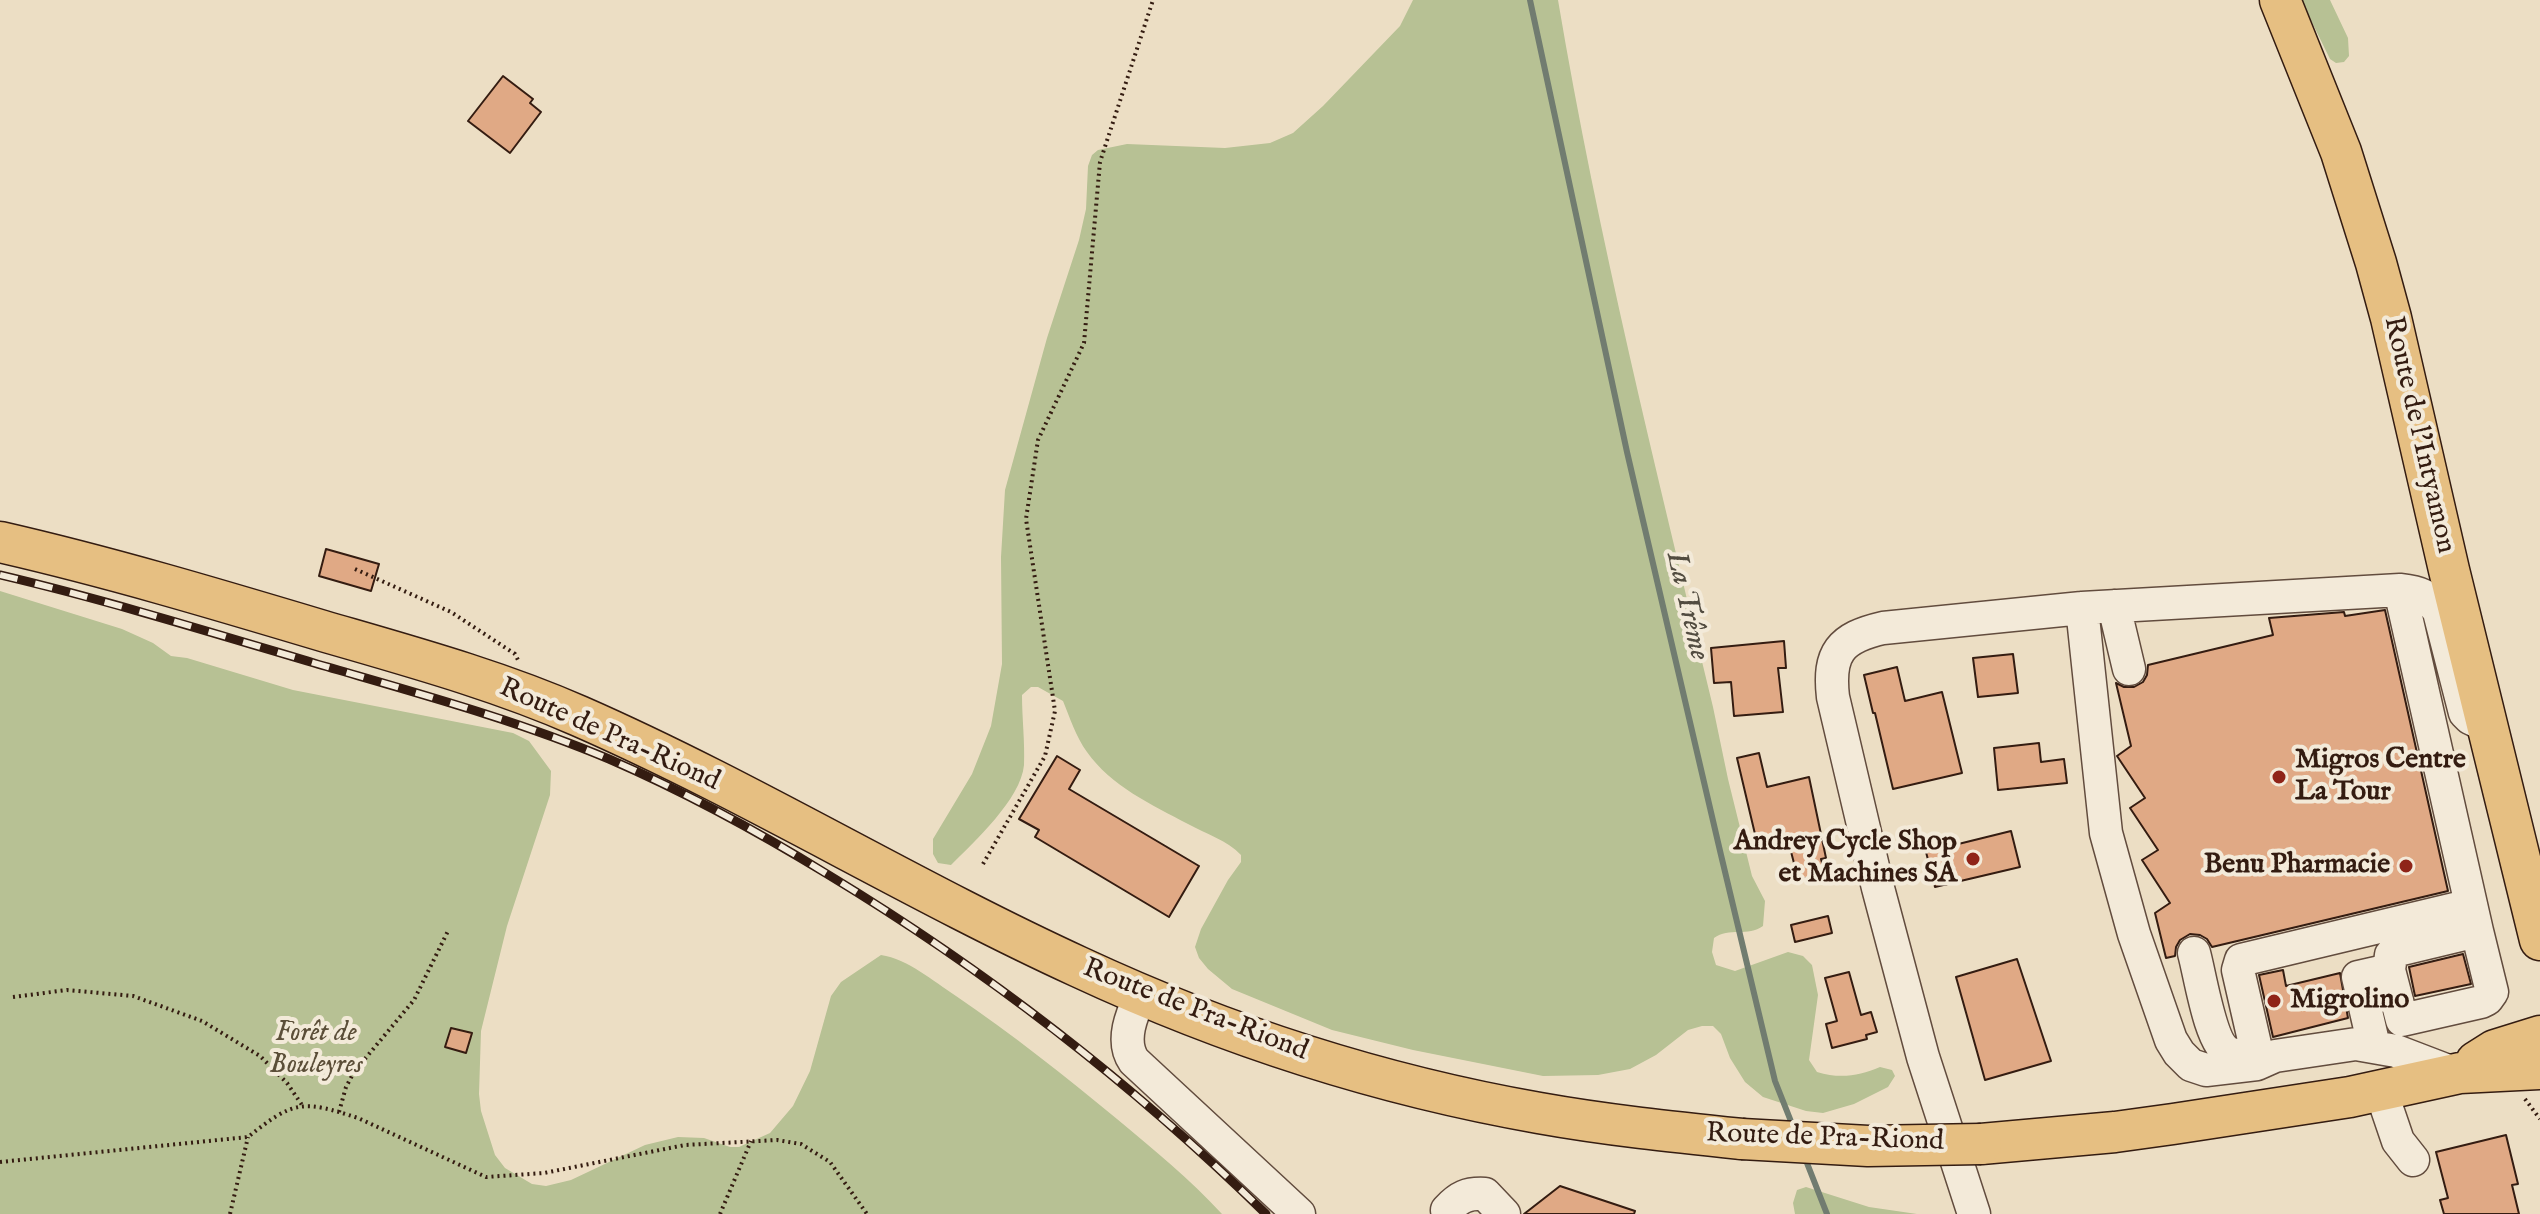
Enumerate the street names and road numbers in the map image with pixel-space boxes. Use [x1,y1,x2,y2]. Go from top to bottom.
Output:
street label: Route de l'Intyamon [2374,313,2462,557]
street label: Route de Pra-Riond [493,672,725,800]
street label: Route de Pra-Riond [1078,953,1312,1069]
street label: Route de Pra-Riond [1705,1118,1945,1160]

